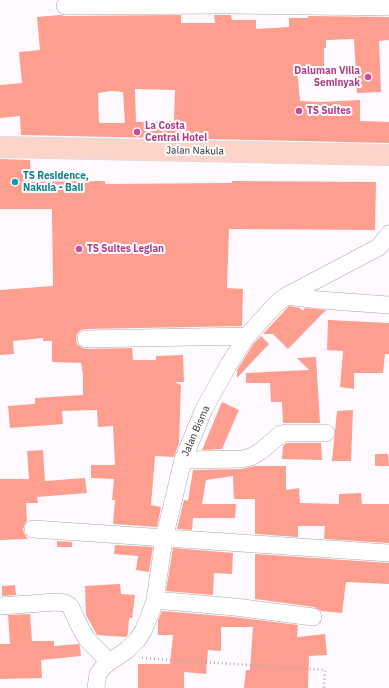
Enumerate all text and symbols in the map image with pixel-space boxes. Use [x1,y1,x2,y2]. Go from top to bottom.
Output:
place label: Daluman Villa Seminyak [294,65,360,88]
marker: Daluman Villa Seminyak [363,72,373,82]
place label: TS Suites [307,105,351,117]
marker: TS Suites [294,106,304,116]
place label: La Costa Central Hotel [145,120,207,144]
marker: La Costa Central Hotel [132,127,142,137]
street label: Jalan Nakula [166,144,224,158]
place label: TS Residence, Nakula - Bali [23,170,89,194]
marker: TS Residence, Nakula - Bali [10,177,20,187]
place label: TS Suites Legian [87,243,164,255]
marker: TS Suites Legian [74,244,84,254]
street label: Jalan Bisma [179,404,213,458]

